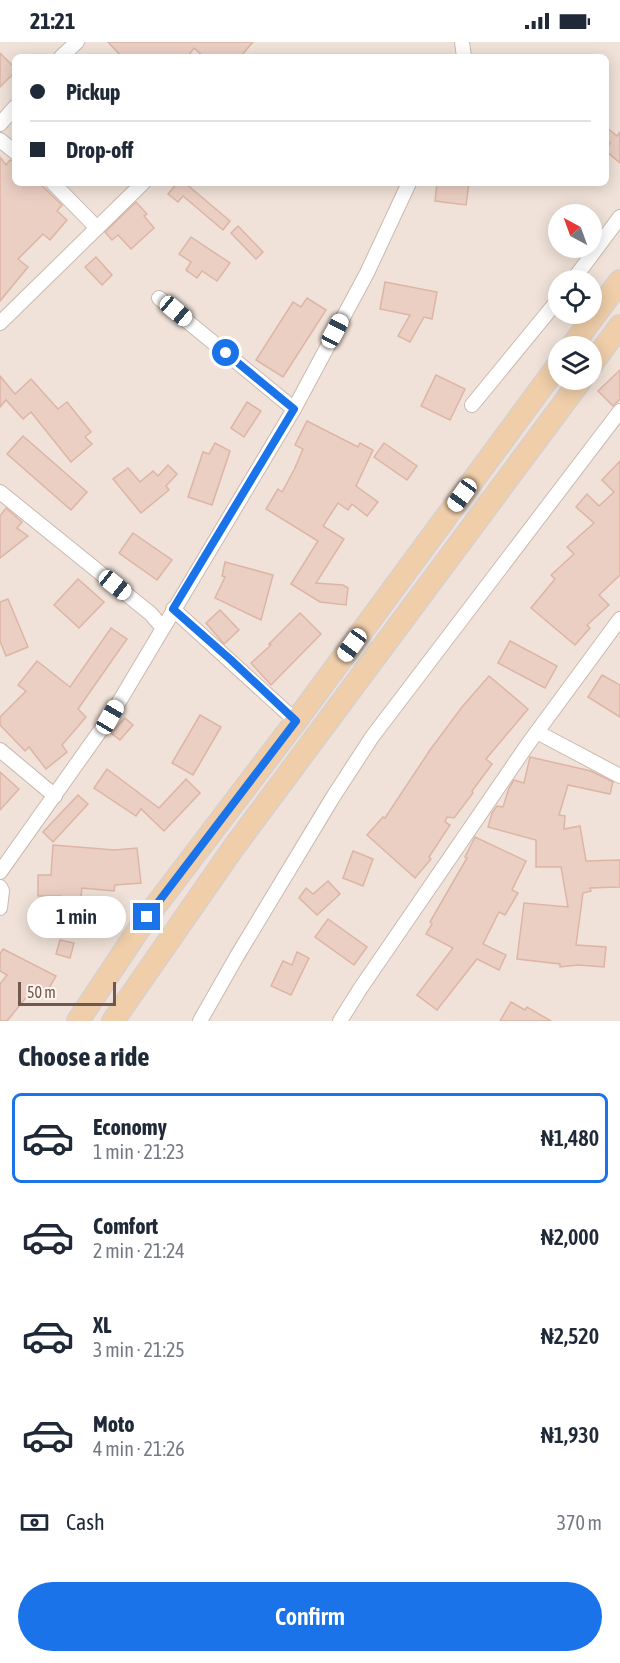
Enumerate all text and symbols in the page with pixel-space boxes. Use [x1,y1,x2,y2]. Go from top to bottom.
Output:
text: 21:21 [30,8,75,34]
text: Pickup [66,79,121,105]
text: Drop-off [66,137,133,163]
north arrow [548,204,602,258]
map controls [548,204,602,390]
button: locate [548,270,602,324]
car [156,293,196,329]
car [319,311,351,351]
button: layers [548,336,602,390]
route start [212,339,239,366]
car [444,475,480,515]
car [95,567,135,603]
car [334,625,370,665]
car [93,697,127,737]
callout: 1 min [27,896,126,938]
route end [133,903,160,930]
text: 1 min [56,905,97,928]
scale bar [18,979,116,1007]
text: 50 m [27,983,56,1001]
text: Choose a ride [18,1041,150,1072]
icon: car [21,1111,75,1165]
text: Economy [93,1114,167,1140]
text: ₦1,480 [541,1125,599,1151]
text: 1 min · 21:23 [93,1140,185,1163]
icon: car [21,1210,75,1264]
text: Comfort [93,1213,158,1239]
text: ₦2,000 [541,1224,599,1250]
text: 2 min · 21:24 [93,1239,185,1262]
icon: car [21,1309,75,1363]
text: XL [93,1312,111,1338]
text: ₦2,520 [541,1323,599,1349]
text: 3 min · 21:25 [93,1338,185,1361]
icon: car [21,1408,75,1462]
text: Moto [93,1411,135,1437]
text: ₦1,930 [541,1422,599,1448]
text: 4 min · 21:26 [93,1437,185,1460]
icon: cash [18,1506,51,1539]
text: Cash [66,1509,105,1535]
text: 370 m [557,1511,602,1534]
button: Confirm [18,1582,602,1651]

